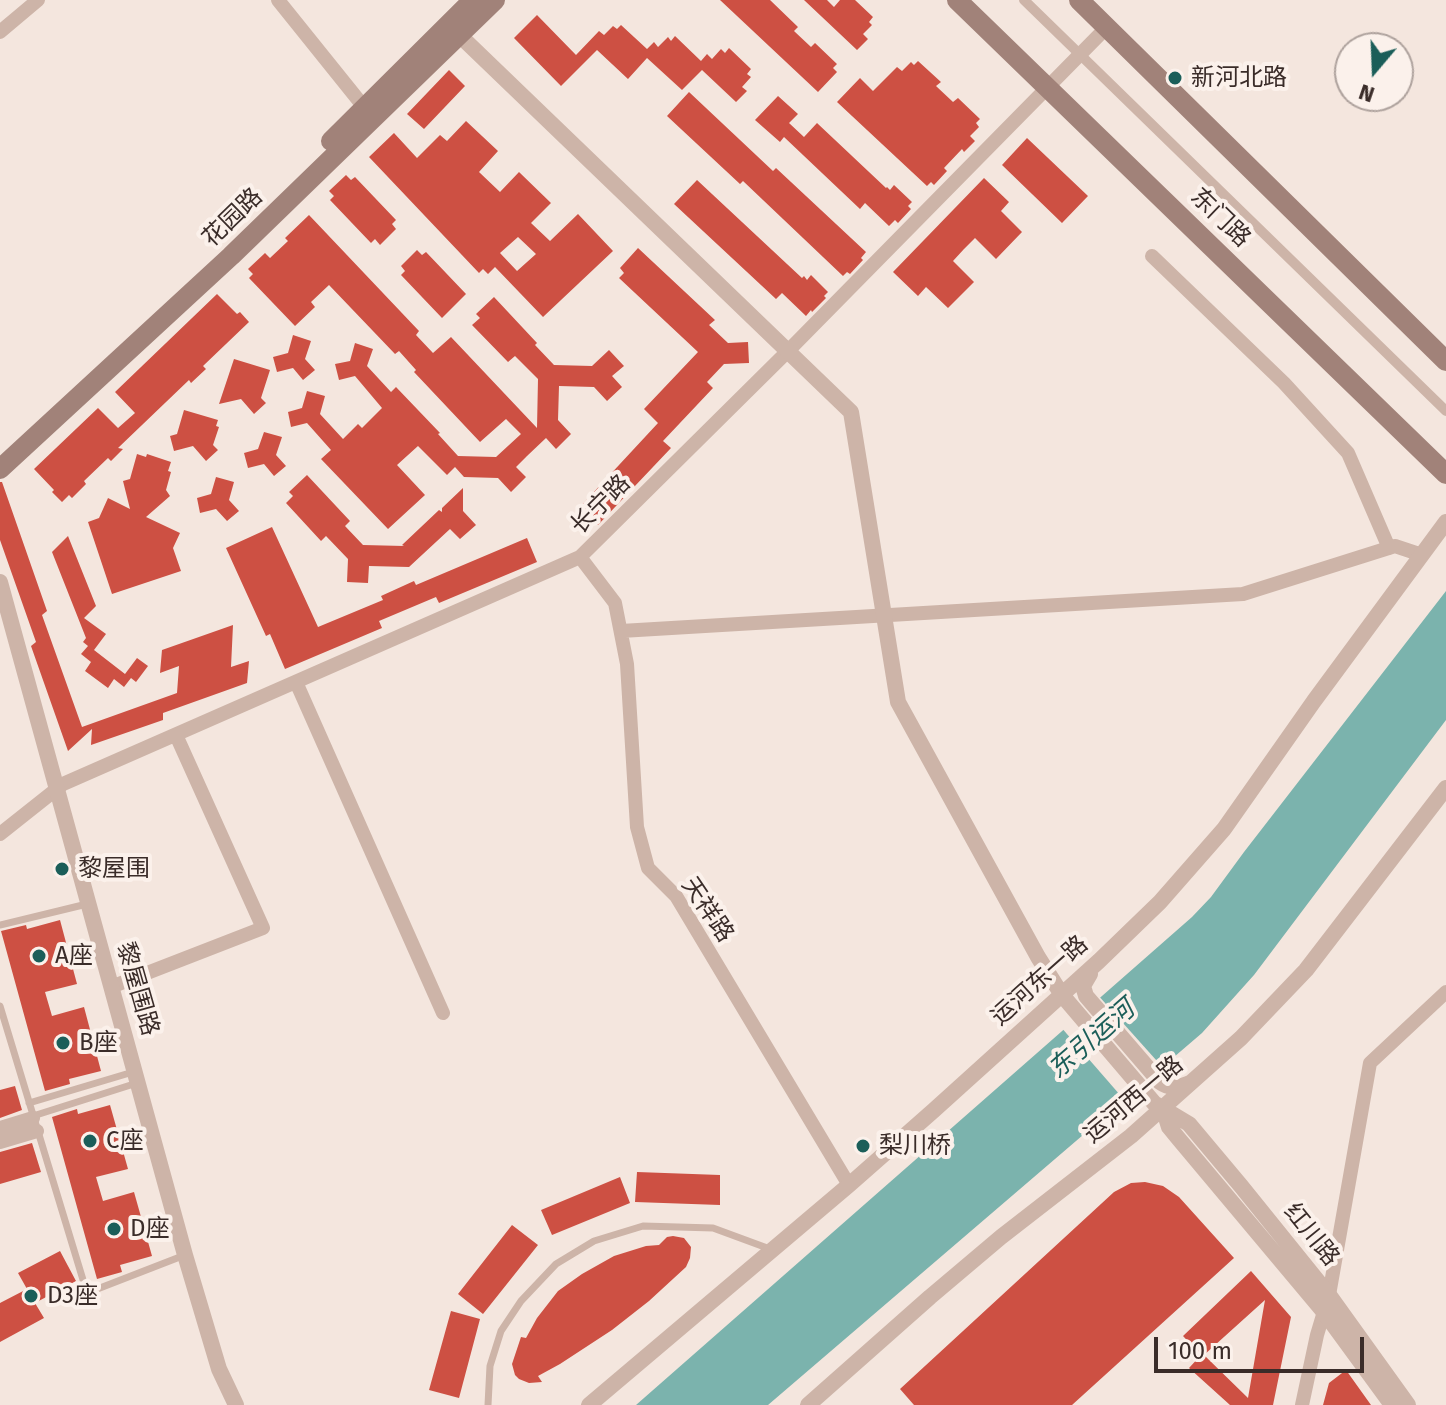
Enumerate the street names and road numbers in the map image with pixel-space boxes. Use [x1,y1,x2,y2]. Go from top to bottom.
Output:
street label: 花园路 [197,183,269,253]
street label: 东门路 [1184,183,1256,253]
street label: 长宁路 [565,469,637,541]
street label: 天祥路 [675,872,739,948]
street label: 运河东一路 [986,930,1094,1032]
street label: 黎屋围路 [110,939,164,1039]
street label: 运河西一路 [1079,1050,1189,1150]
street label: 红川路 [1277,1198,1345,1272]

